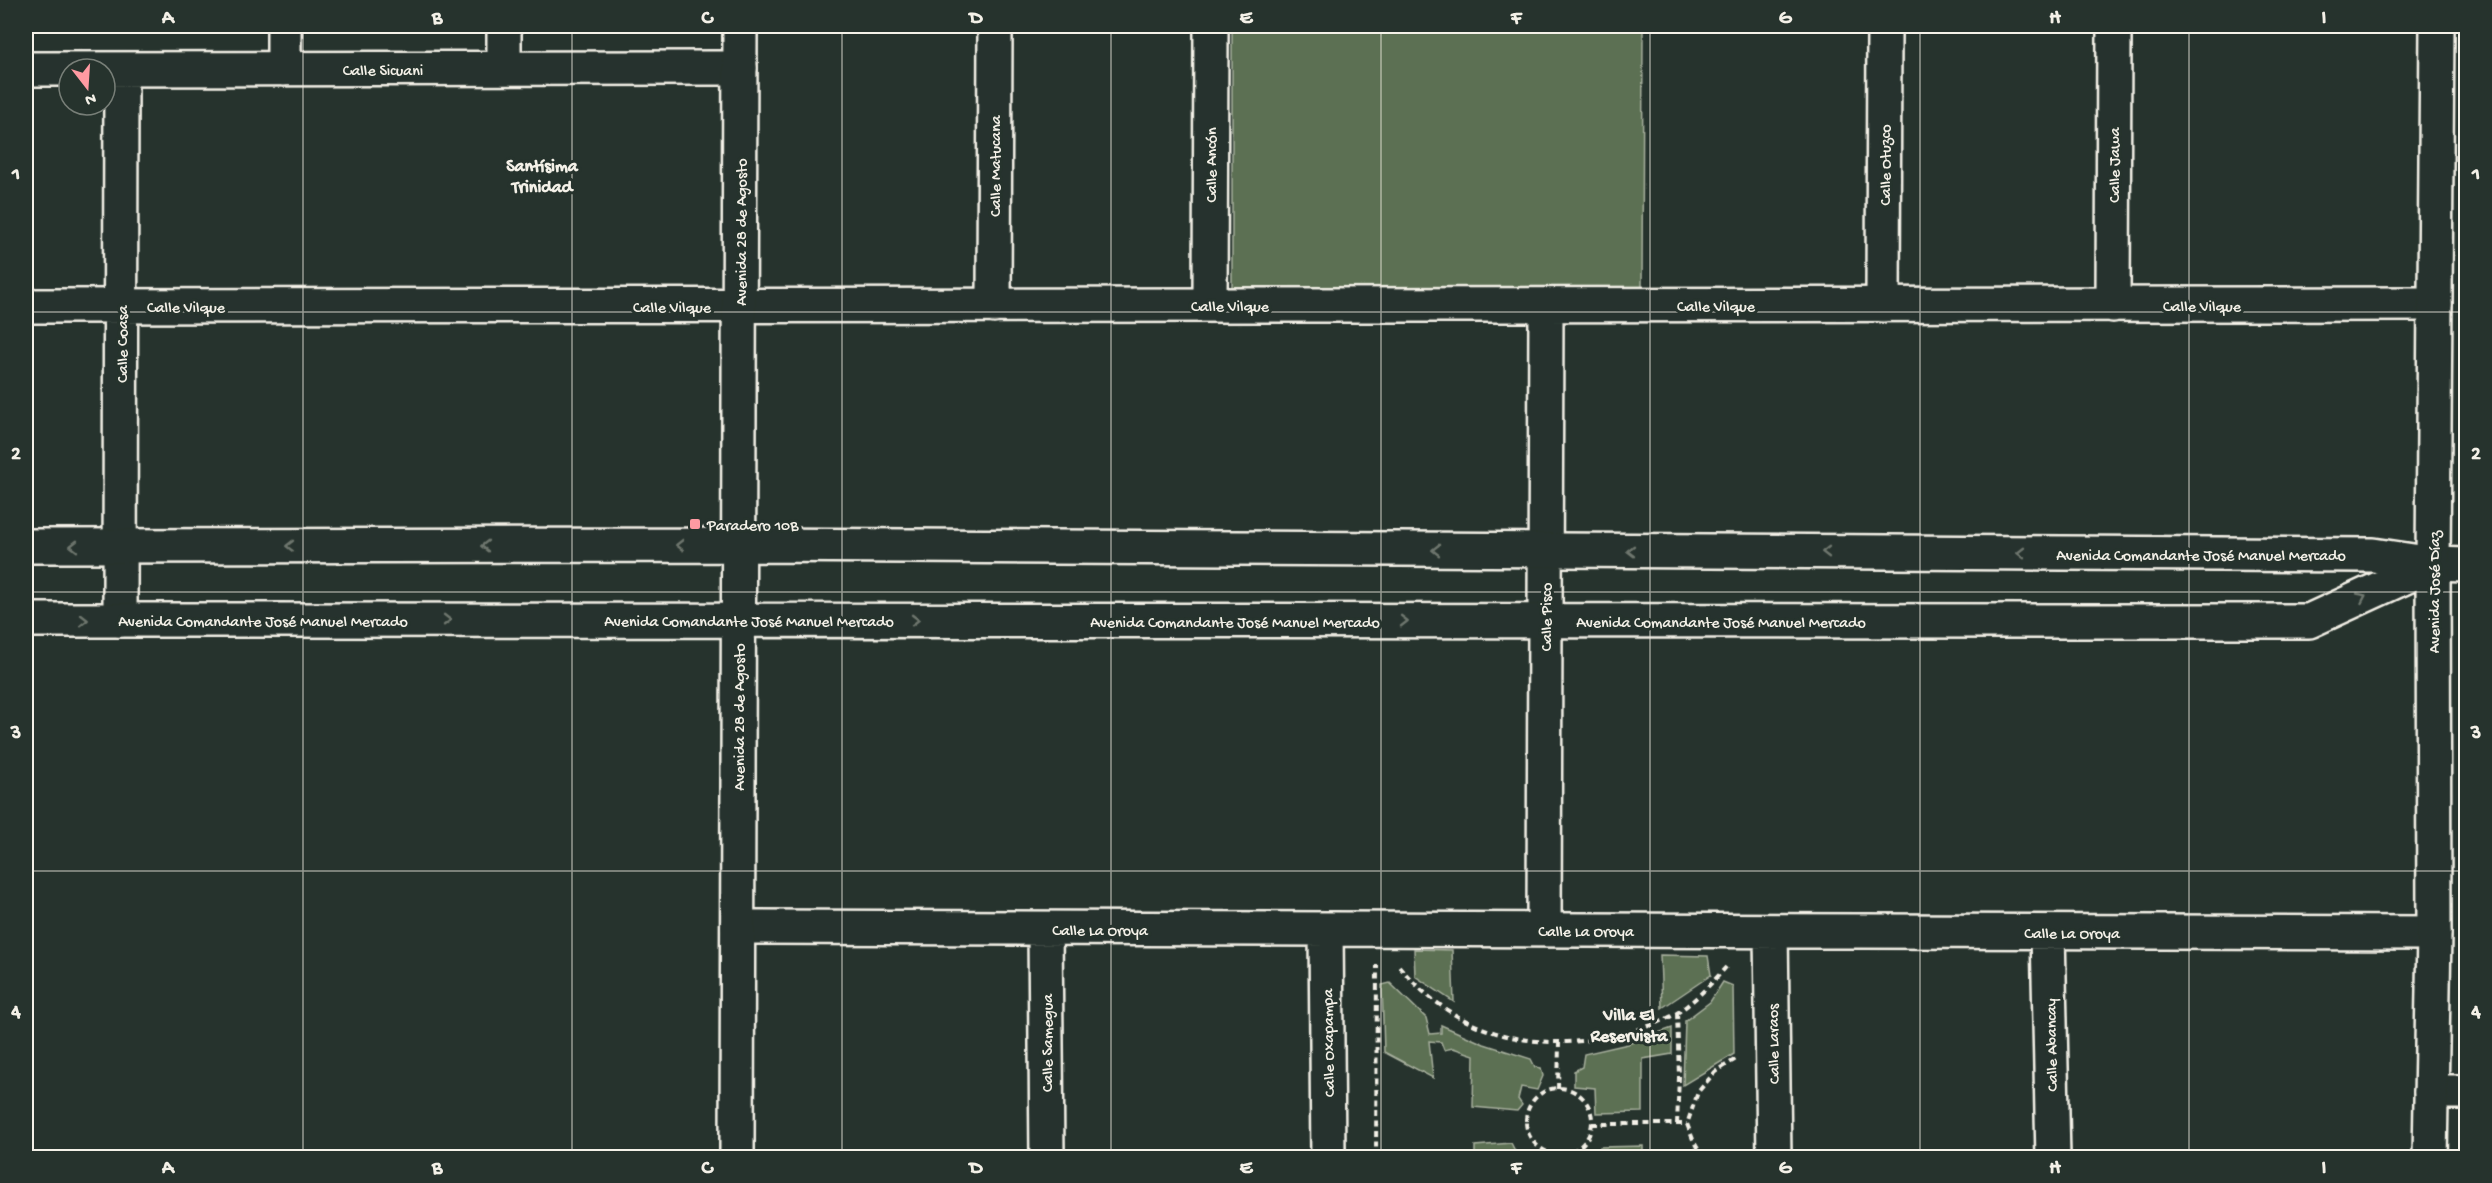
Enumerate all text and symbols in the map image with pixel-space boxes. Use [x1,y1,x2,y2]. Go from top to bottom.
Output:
text: A [161,8,176,31]
text: B [431,8,443,31]
text: C [701,8,715,31]
text: D [967,8,983,31]
text: E [1240,8,1254,31]
text: F [1510,8,1523,31]
text: G [1779,8,1793,31]
text: H [2049,8,2061,31]
text: I [2322,8,2327,31]
north arrow [57,57,117,117]
street label: Calle Sicuani [343,63,423,82]
text: N [82,87,98,109]
street label: Calle Matucana [988,114,1007,217]
street label: Calle Otuzco [1878,124,1897,206]
street label: Calle Jawa [2107,126,2126,203]
street label: Calle Ancón [1204,127,1223,203]
district label: Santísima Trinidad [506,157,579,199]
street label: Avenida 28 de Agosto [734,158,753,306]
text: 1 [11,164,20,187]
text: 1 [2471,164,2480,187]
street label: Calle Vilque [1191,299,1270,318]
street label: Calle Vilque [1677,299,1756,318]
street label: Calle Vilque [2163,299,2242,318]
street label: Calle Vilque [147,300,226,319]
street label: Calle Vilque [633,300,712,319]
street label: Calle Coasa [115,304,134,383]
text: 2 [11,444,21,467]
text: 2 [2471,444,2481,467]
marker: Paradero 10B [688,517,702,531]
place label: Paradero 10B [706,518,799,537]
street label: Avenida José Díaz [2427,530,2446,653]
one-way arrow [676,539,685,551]
one-way arrow [70,540,79,552]
one-way arrow [286,540,295,552]
one-way arrow [481,540,490,552]
one-way arrow [1431,544,1440,556]
one-way arrow [1626,545,1635,557]
one-way arrow [1821,546,1830,558]
one-way arrow [2016,547,2025,559]
street label: Avenida Comandante José Manuel Mercado [2056,548,2346,567]
street label: Calle Pisco [1539,583,1558,651]
one-way arrow [2356,592,2367,604]
one-way arrow [79,614,88,626]
street label: Avenida Comandante José Manuel Mercado [118,614,408,633]
one-way arrow [442,614,451,626]
street label: Avenida Comandante José Manuel Mercado [604,614,894,633]
one-way arrow [910,614,919,626]
street label: Avenida Comandante José Manuel Mercado [1090,615,1380,634]
one-way arrow [1399,615,1408,627]
street label: Avenida Comandante José Manuel Mercado [1576,615,1866,634]
street label: Avenida 28 de Agosto [732,643,751,791]
text: 3 [10,723,21,746]
text: 3 [2470,723,2481,746]
street label: Calle La Oroya [1052,923,1149,942]
street label: Calle La Oroya [1538,924,1635,943]
street label: Calle La Oroya [2024,926,2121,945]
street label: Calle Oxapampa [1320,987,1341,1097]
street label: Calle Samegua [1040,993,1059,1092]
street label: Calle Abancay [2043,998,2064,1092]
text: 4 [10,1002,21,1025]
text: 4 [2470,1002,2481,1025]
street label: Calle Laraos [1765,1003,1786,1084]
district label: Villa El Reservista [1590,1006,1668,1048]
text: A [161,1158,176,1181]
text: B [431,1158,443,1181]
text: C [701,1158,715,1181]
text: D [967,1158,983,1181]
text: E [1240,1158,1254,1181]
text: F [1510,1158,1523,1181]
text: G [1779,1158,1793,1181]
text: H [2049,1158,2061,1181]
text: I [2322,1158,2327,1181]

